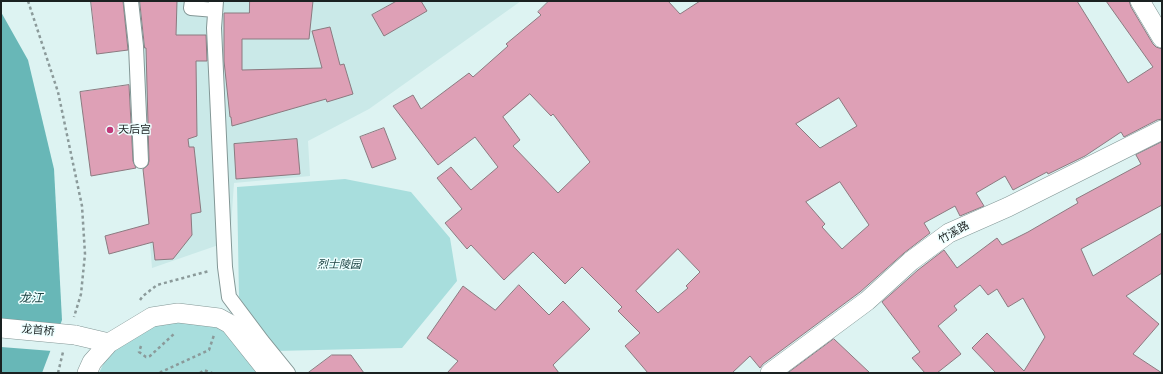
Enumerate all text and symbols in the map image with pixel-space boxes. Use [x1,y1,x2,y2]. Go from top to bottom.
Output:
place label: 天后宫 [118,123,151,137]
marker: 天后宫 [105,125,115,135]
street label: 竹溪路 [936,219,972,247]
park label: 烈士陵园 [317,258,361,272]
water label: 龙江 [19,292,43,306]
street label: 龙首桥 [21,323,55,339]

